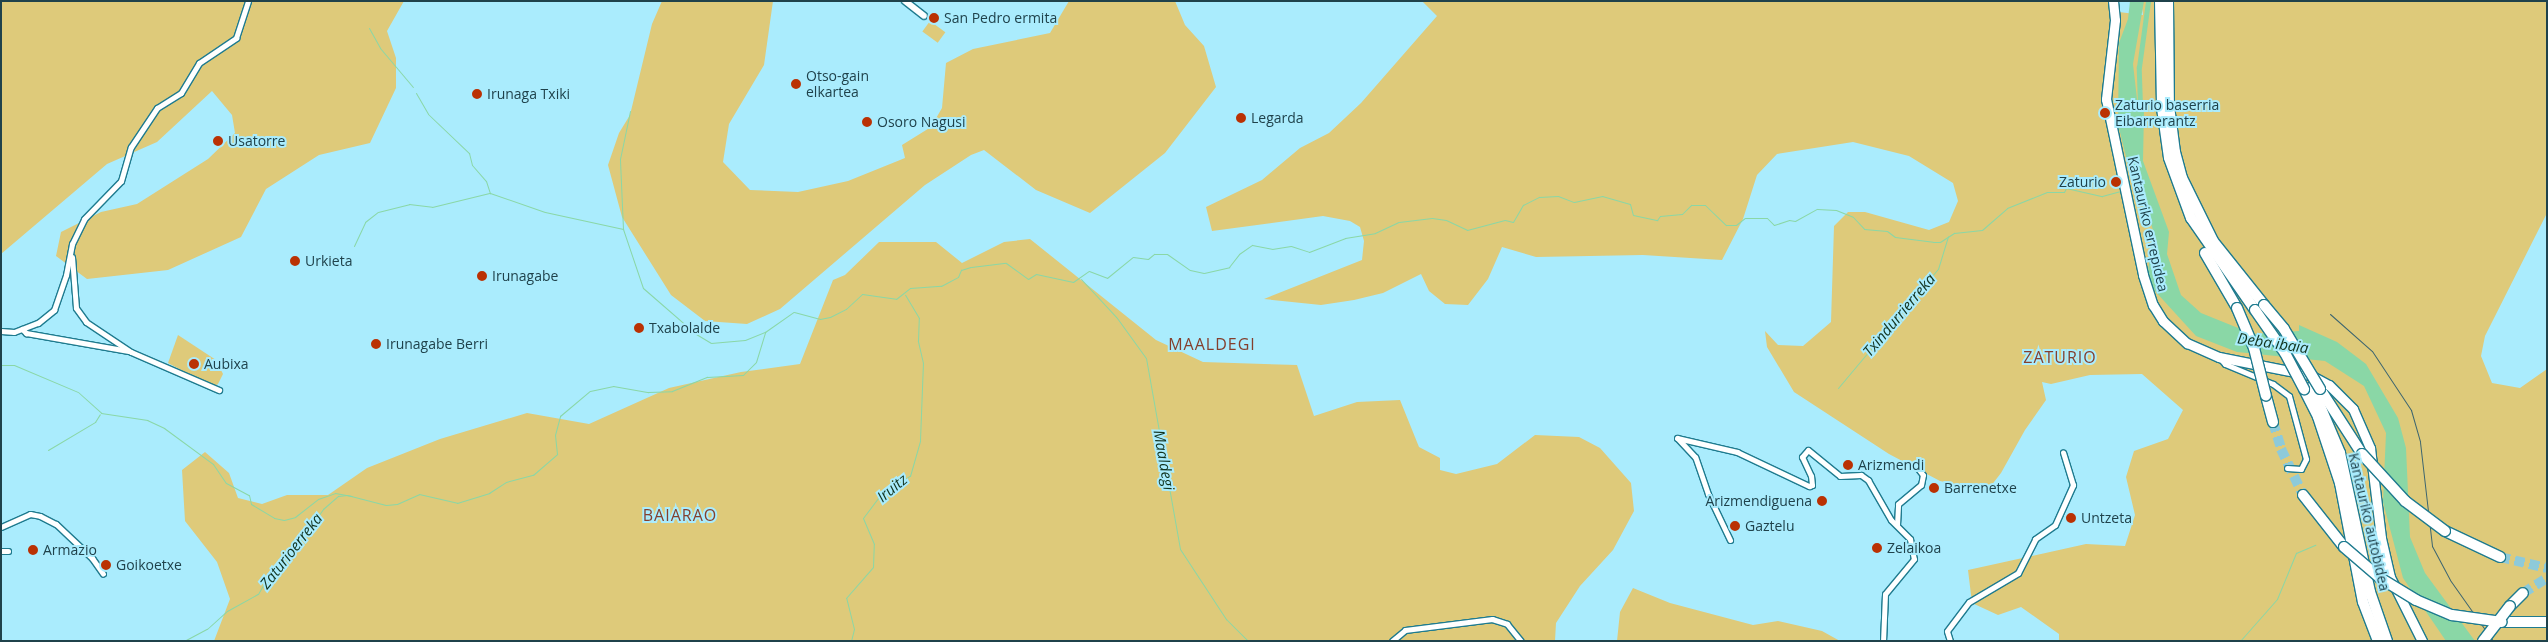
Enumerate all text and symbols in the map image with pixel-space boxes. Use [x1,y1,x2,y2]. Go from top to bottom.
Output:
place label: San Pedro ermita [944,10,1057,26]
marker: San Pedro ermita [928,12,940,24]
place label: Otso-gain elkartea [806,68,869,100]
marker: Otso-gain elkartea [790,78,802,90]
place label: Irunaga Txiki [487,86,570,102]
marker: Irunaga Txiki [471,88,483,100]
place label: Zaturio baserria Eibarrerantz [2115,97,2219,130]
marker: Zaturio baserria Eibarrerantz [2099,107,2111,119]
place label: Legarda [1251,110,1304,126]
marker: Legarda [1235,112,1247,124]
place label: Osoro Nagusi [877,114,965,130]
marker: Osoro Nagusi [861,116,873,128]
place label: Usatorre [228,133,285,149]
marker: Usatorre [212,135,224,147]
street label: Kantauriko errepidea [2124,155,2172,293]
place label: Zaturio [2059,174,2106,190]
marker: Zaturio [2110,176,2122,188]
place label: Urkieta [305,253,352,269]
marker: Urkieta [289,255,301,267]
place label: Irunagabe [492,268,558,284]
marker: Irunagabe [476,270,488,282]
water label: Txindurrierreka [1859,270,1939,360]
place label: Txabolalde [649,320,720,336]
marker: Txabolalde [633,322,645,334]
water label: Deba ibaia [2236,329,2310,357]
district label: MAALDEGI [1167,334,1257,354]
place label: Irunagabe Berri [386,336,488,352]
marker: Irunagabe Berri [370,338,382,350]
district label: ZATURIO [2022,347,2098,367]
place label: Aubixa [204,356,249,372]
marker: Aubixa [188,358,200,370]
water label: Maaldegi [1150,428,1178,492]
street label: Kantauriko autobidea [2345,451,2393,593]
place label: Arizmendi [1858,457,1924,473]
marker: Arizmendi [1842,459,1854,471]
water label: Iruitz [873,470,911,506]
place label: Barrenetxe [1944,480,2017,496]
marker: Barrenetxe [1928,482,1940,494]
place label: Arizmendiguena [1705,493,1812,509]
marker: Arizmendiguena [1816,495,1828,507]
district label: BAIARAO [642,505,718,525]
water label: Zaturioerreka [256,510,326,592]
place label: Untzeta [2081,510,2132,526]
marker: Untzeta [2065,512,2077,524]
place label: Gaztelu [1745,518,1794,534]
marker: Gaztelu [1729,520,1741,532]
place label: Zelaikoa [1887,540,1941,556]
place label: Armazio [43,542,97,558]
marker: Zelaikoa [1871,542,1883,554]
marker: Armazio [27,544,39,556]
place label: Goikoetxe [116,557,182,573]
marker: Goikoetxe [100,559,112,571]

